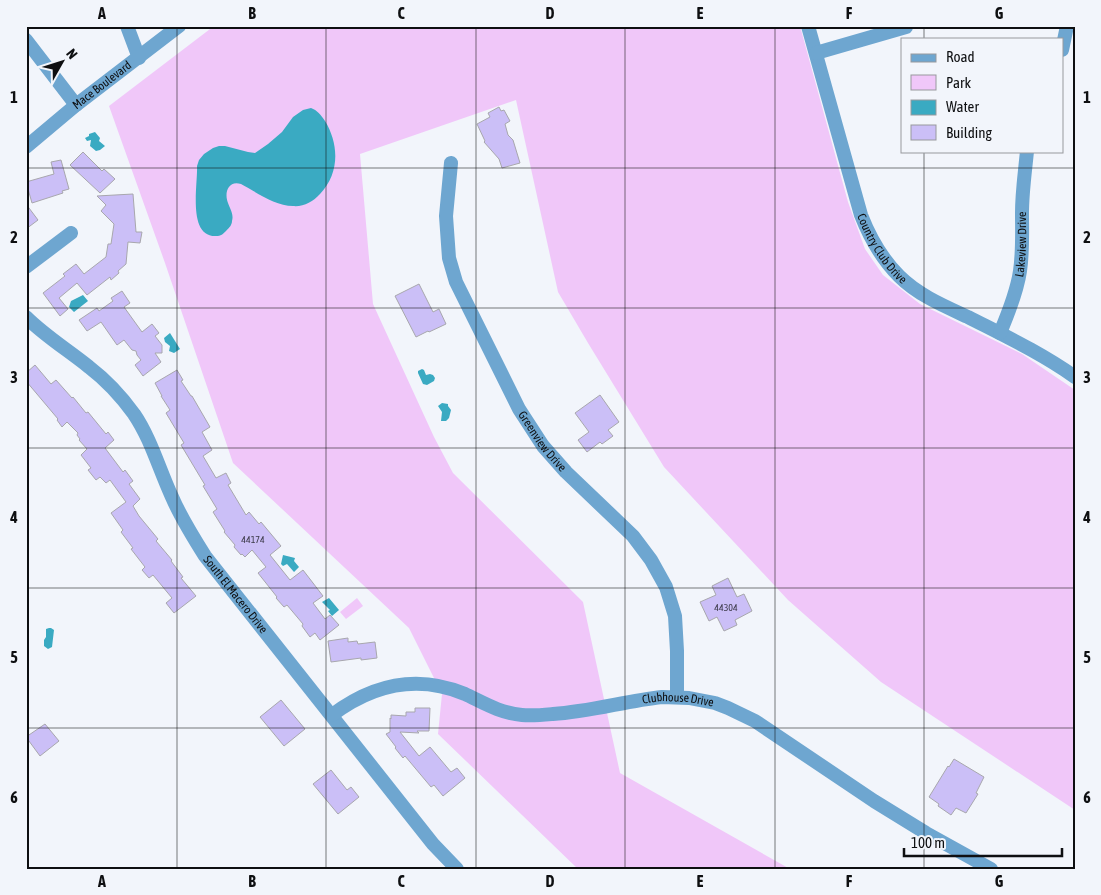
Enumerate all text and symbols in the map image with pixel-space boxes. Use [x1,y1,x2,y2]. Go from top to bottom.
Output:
text: A [97,4,106,22]
text: B [248,4,256,22]
text: C [397,4,405,22]
text: D [546,4,555,22]
text: E [697,4,704,22]
text: F [846,4,853,22]
text: G [995,4,1004,22]
north arrow [38,38,88,88]
legend [901,38,1064,152]
text: N [63,46,81,62]
text: Road [946,48,975,65]
street label: Mace Boulevard [70,58,134,112]
text: Park [946,74,971,91]
text: 1 [10,88,18,106]
text: 1 [1083,88,1091,106]
text: Water [946,98,979,115]
text: Building [946,124,992,141]
street label: Lakeview Drive [1012,211,1029,278]
street label: Country Club Drive [854,212,910,287]
text: 2 [10,228,18,246]
text: 2 [1083,228,1091,246]
text: 3 [10,368,18,386]
text: 3 [1083,368,1091,386]
street label: Greenview Drive [515,409,569,474]
text: 4 [9,508,18,526]
text: 4 [1082,508,1091,526]
house number: 44174 [241,534,265,545]
street label: South El Macero Drive [200,553,271,636]
house number: 44304 [714,602,738,613]
text: 5 [10,648,18,666]
text: 5 [1083,648,1091,666]
street label: Clubhouse Drive [641,690,715,710]
text: 6 [10,788,18,806]
text: 6 [1083,788,1091,806]
scale bar [904,825,1061,857]
text: 100 m [911,834,945,851]
text: A [97,872,106,890]
text: B [248,872,256,890]
text: C [397,872,405,890]
text: D [546,872,555,890]
text: E [697,872,704,890]
text: F [846,872,853,890]
text: G [995,872,1004,890]

